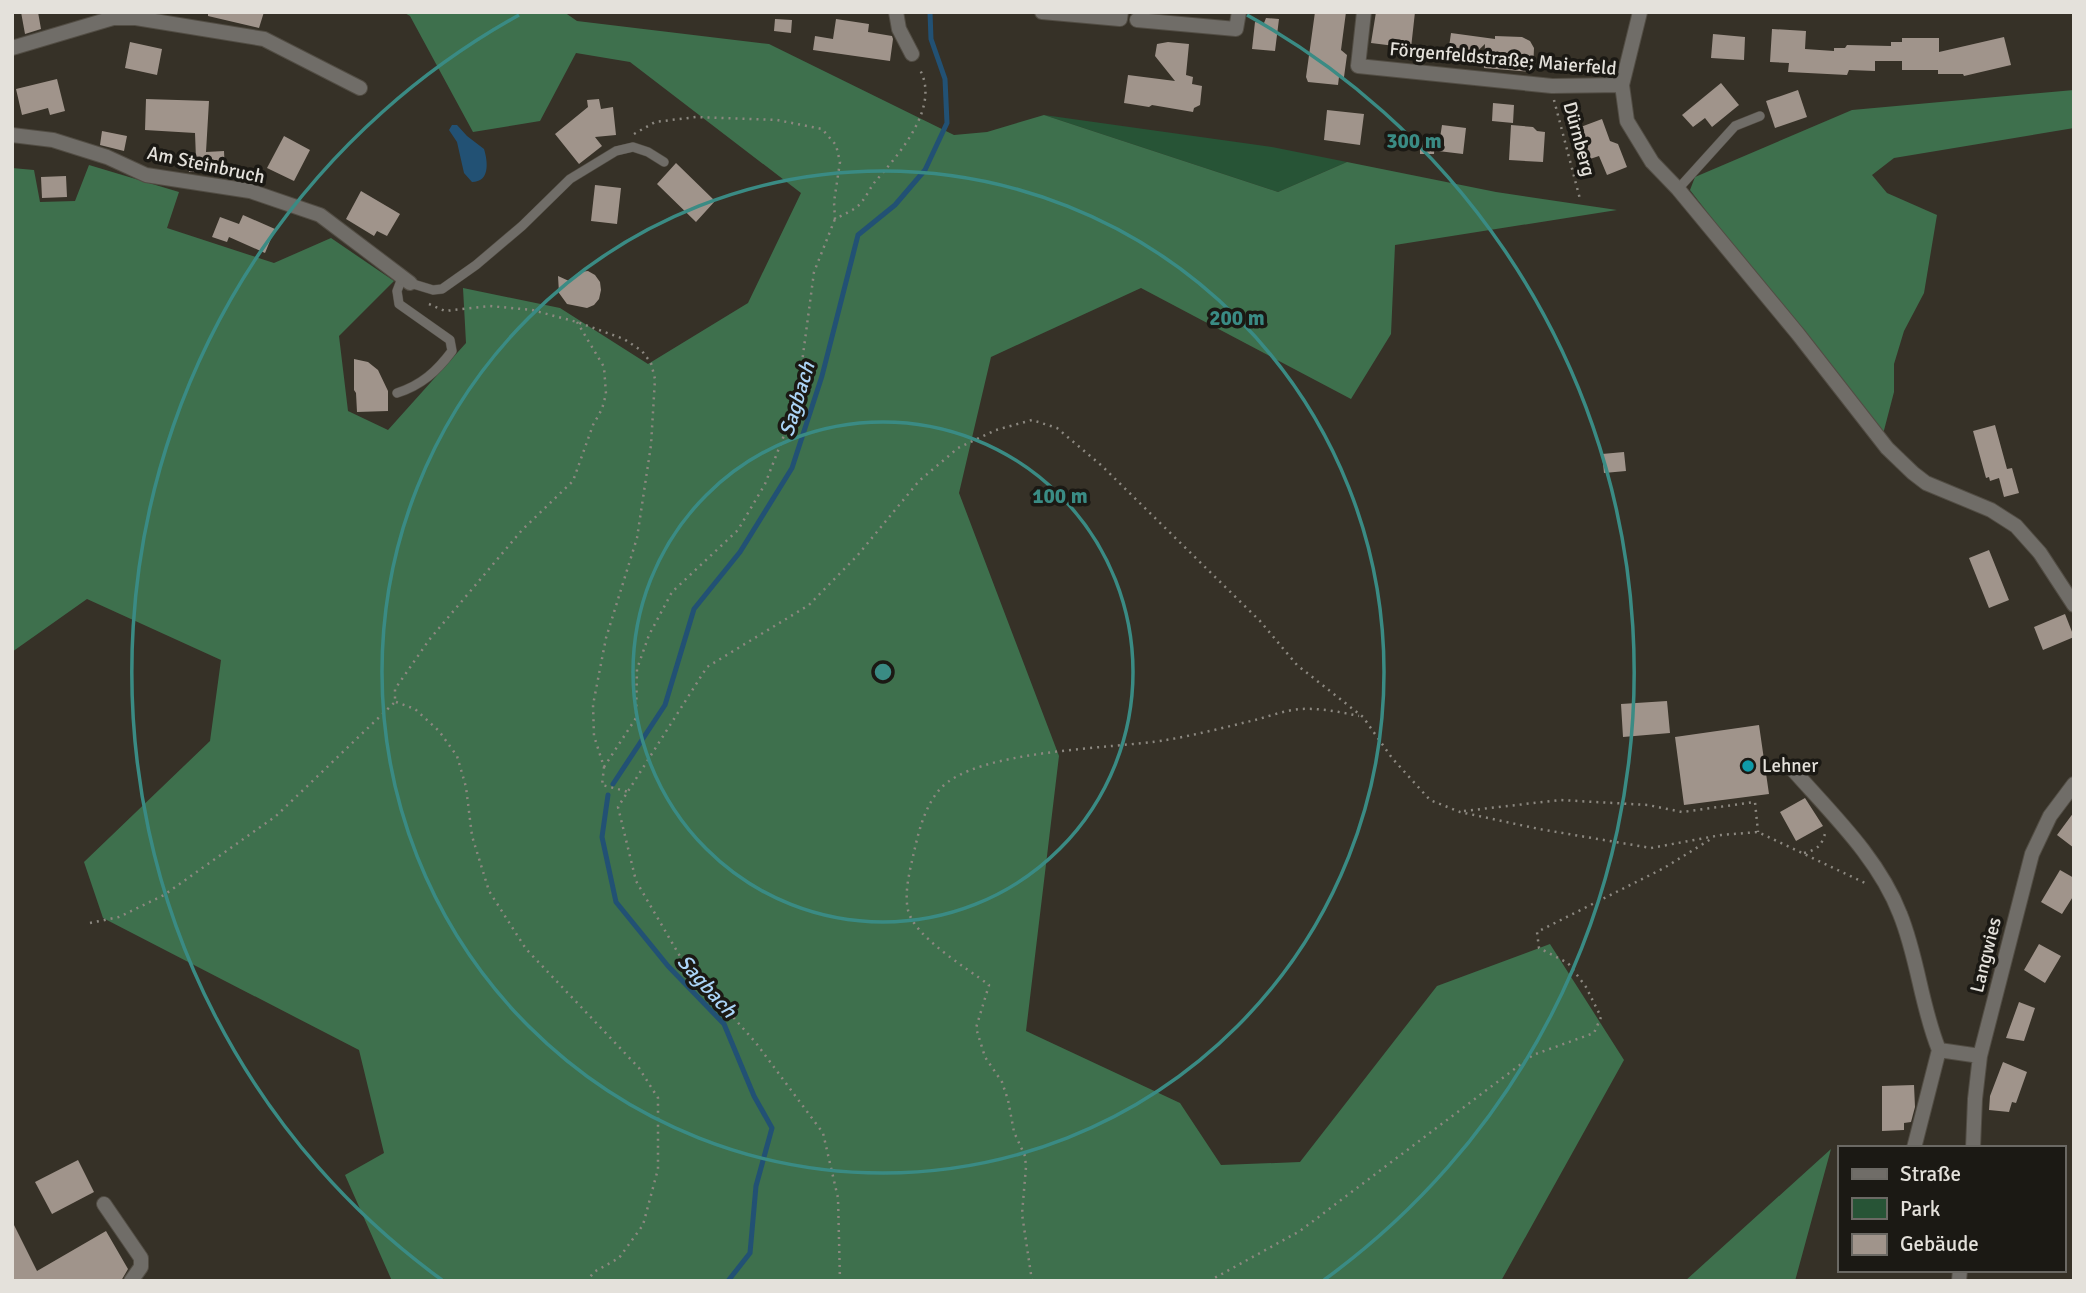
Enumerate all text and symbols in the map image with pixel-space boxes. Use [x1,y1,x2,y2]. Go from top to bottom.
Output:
street label: Förgenfeldstraße; Maierfeld [1388,37,1618,81]
street label: Dürnberg [1558,99,1600,179]
text: 300 m [1386,128,1442,154]
street label: Am Steinbruch [145,141,267,189]
text: 200 m [1209,305,1265,331]
water label: Sagbach [773,358,821,439]
text: 100 m [1032,483,1088,509]
centre of rings [871,660,895,684]
place label: Lehner [1762,754,1818,778]
marker: Lehner [1740,758,1756,774]
street label: Langwies [1965,915,2007,995]
water label: Sagbach [672,949,743,1023]
legend [1838,1146,2065,1272]
text: Straße [1900,1161,1961,1187]
text: Park [1900,1196,1941,1222]
text: Gebäude [1900,1231,1979,1257]

